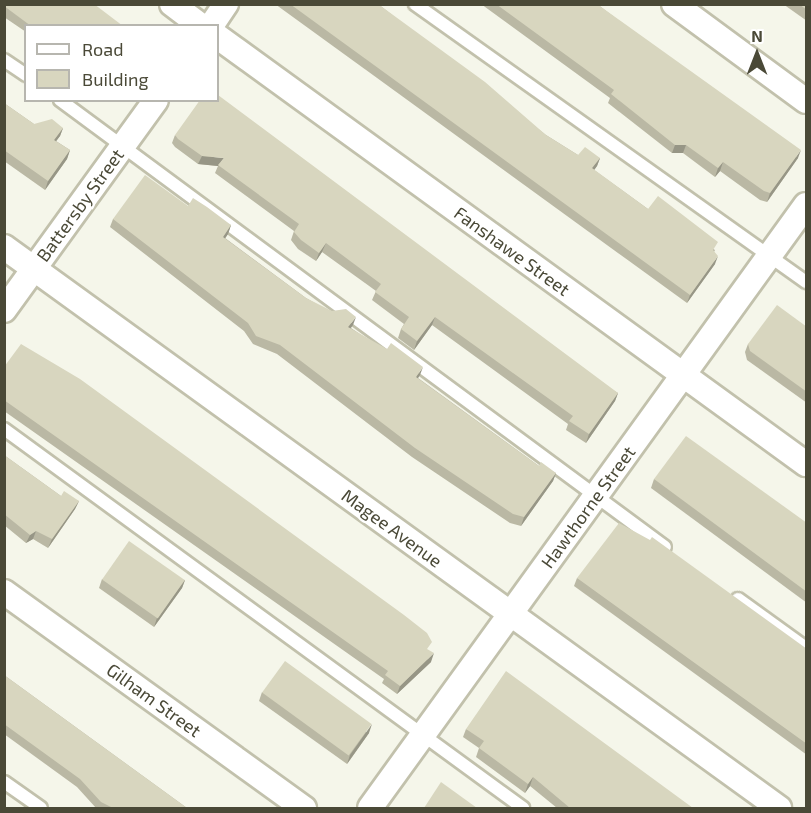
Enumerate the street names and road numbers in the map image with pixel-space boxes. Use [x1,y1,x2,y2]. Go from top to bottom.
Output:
street label: Battersby Street [32,144,128,266]
street label: Fanshawe Street [450,202,574,300]
street label: Hawthorne Street [536,442,640,572]
street label: Magee Avenue [337,484,447,572]
street label: Gilham Street [103,659,205,741]

